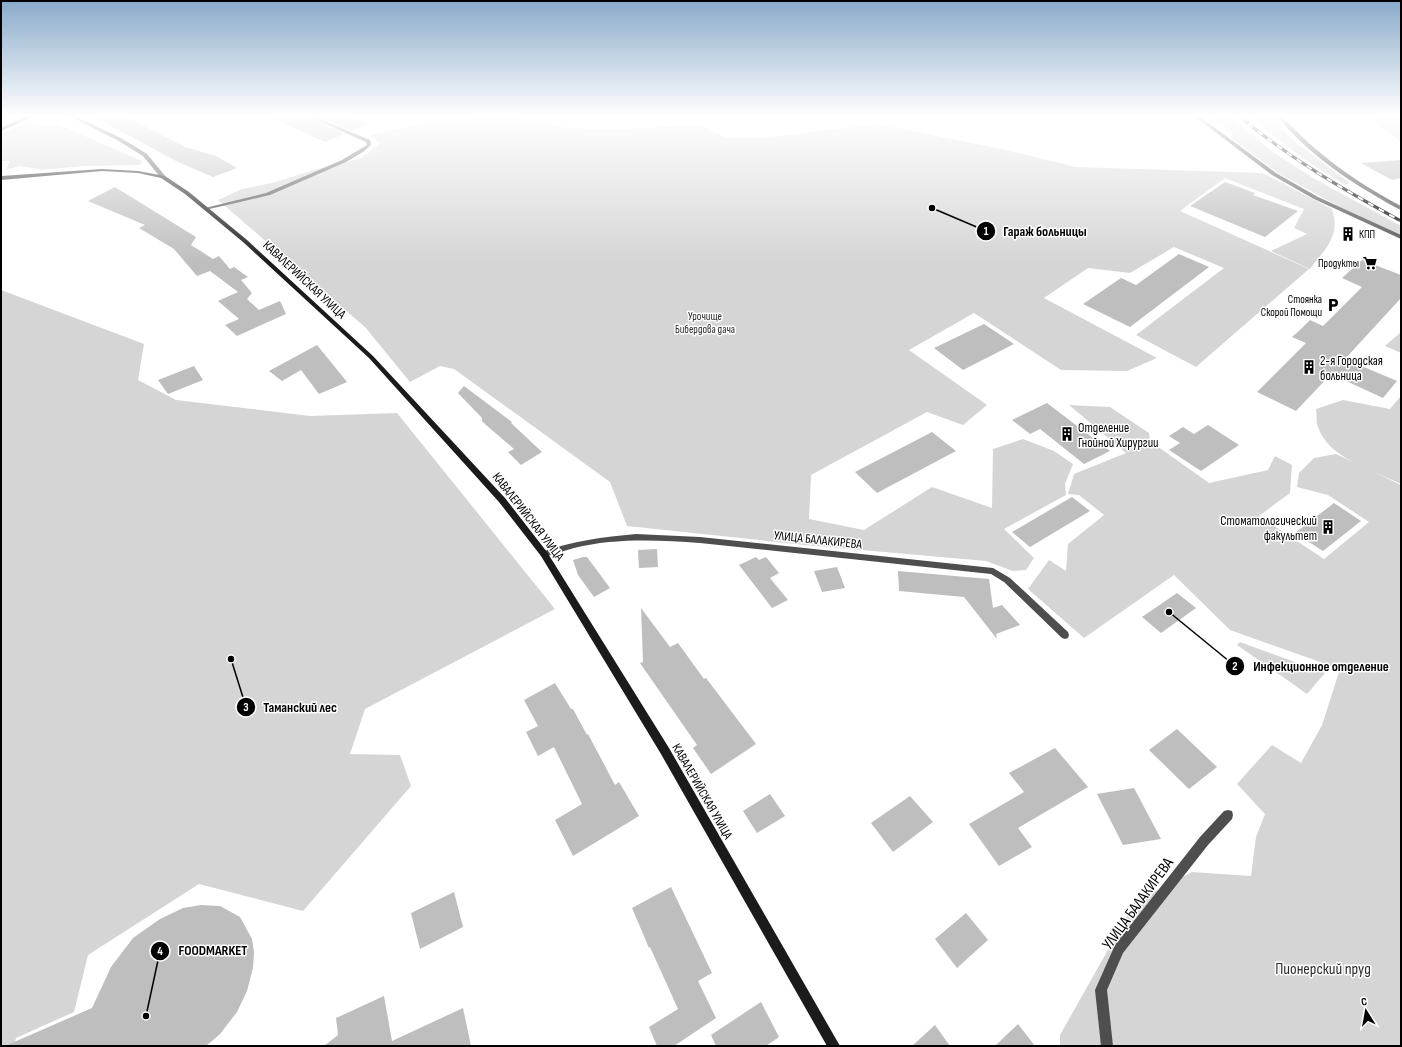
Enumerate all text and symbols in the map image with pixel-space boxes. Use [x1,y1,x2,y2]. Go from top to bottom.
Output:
callout: Гараж больницы [976,218,1095,244]
text: Гараж больницы [1003,223,1087,240]
text: 1 [984,224,989,239]
building icon: КПП [1340,226,1356,242]
place label: КПП [1359,228,1375,241]
street label: КАВАЛЕРИЙСКАЯ УЛИЦА [259,237,349,323]
supermarket icon: Продукты [1362,255,1378,271]
place label: Продукты [1318,257,1359,270]
place label: Стоянка Скорой Помощи [1261,293,1322,319]
parking icon: Стоянка Скорой Помощи [1325,297,1341,313]
park label: Урочище Бибердова дача [675,310,735,336]
place label: 2-я Городская больница [1320,353,1383,384]
building icon: 2-я Городская больница [1301,359,1317,375]
place label: Отделение Гнойной Хирургии [1078,420,1159,451]
building icon: Отделение Гнойной Хирургии [1059,426,1075,442]
street label: КАВАЛЕРИЙСКАЯ УЛИЦА [489,469,568,564]
place label: Стоматологический факультет [1220,513,1317,544]
building icon: Стоматологический факультет [1320,519,1336,535]
street label: УЛИЦА БАЛАКИРЕВА [773,527,863,553]
callout: Инфекционное отделение [1225,653,1396,679]
text: Инфекционное отделение [1253,658,1389,675]
text: 2 [1232,659,1238,674]
callout: Таманский лес [236,694,345,720]
text: Таманский лес [263,699,337,716]
text: 3 [243,700,249,715]
street label: КАВАЛЕРИЙСКАЯ УЛИЦА [668,741,736,843]
street label: УЛИЦА БАЛАКИРЕВА [1098,854,1178,954]
callout: FOODMARKET [150,938,255,964]
text: FOODMARKET [179,942,247,959]
text: 4 [157,944,163,959]
park label: Пионерский пруд [1275,960,1371,979]
north arrow [1346,991,1386,1031]
text: С [1360,995,1369,1009]

